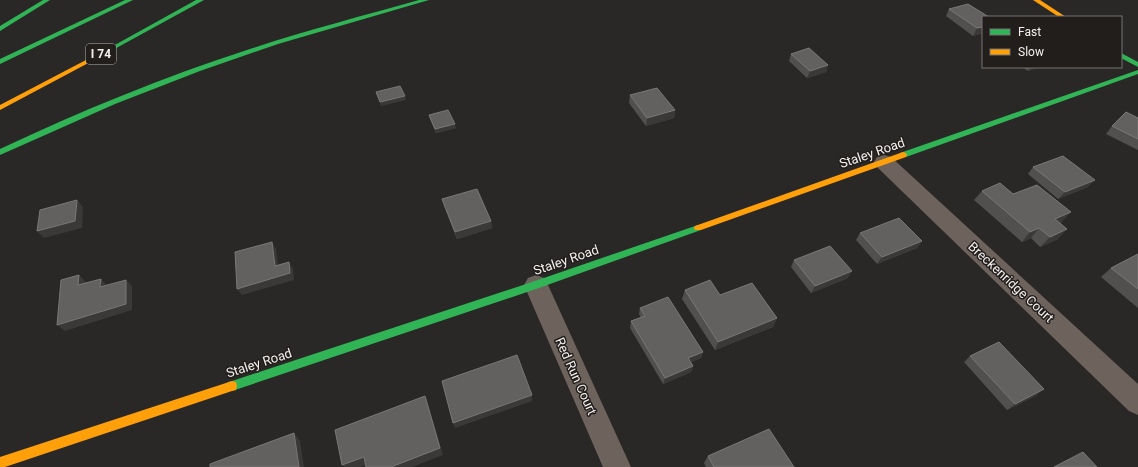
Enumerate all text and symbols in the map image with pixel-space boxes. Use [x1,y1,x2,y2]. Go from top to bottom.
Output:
legend [982,16,1122,68]
text: Fast [1018,25,1041,39]
road number: I 74 [86,44,116,64]
text: Slow [1018,45,1044,59]
street label: Staley Road [837,135,907,171]
street label: Breckenridge Court [965,239,1057,325]
street label: Staley Road [531,242,601,278]
street label: Red Run Court [552,335,600,417]
street label: Staley Road [224,345,294,381]

